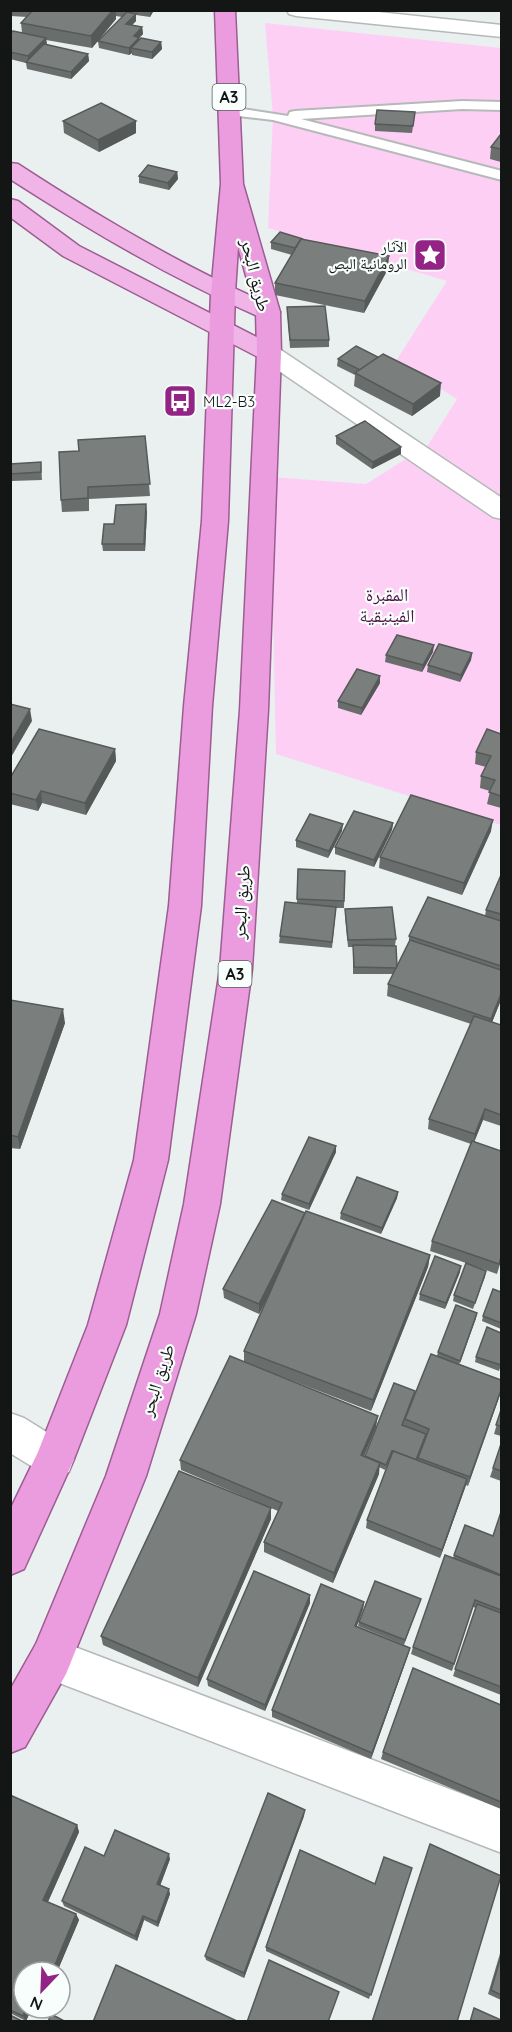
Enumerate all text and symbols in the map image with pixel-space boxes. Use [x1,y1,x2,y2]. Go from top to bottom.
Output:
road number: A3 [212,84,246,110]
street label: طريق البحر [236,235,276,314]
place label: الآثار الرومانية البص [329,237,407,274]
place icon: الآثار الرومانية البص [412,237,448,273]
bus stop icon: ML2-B3 [162,383,198,419]
place label: ML2-B3 [203,392,255,411]
park label: المقبرة الفينيقية [360,583,414,627]
street label: طريق البحر [227,864,255,941]
road number: A3 [218,961,252,987]
street label: طريق البحر [134,1341,179,1420]
north arrow [12,1960,72,2020]
text: N [27,1992,45,2015]

